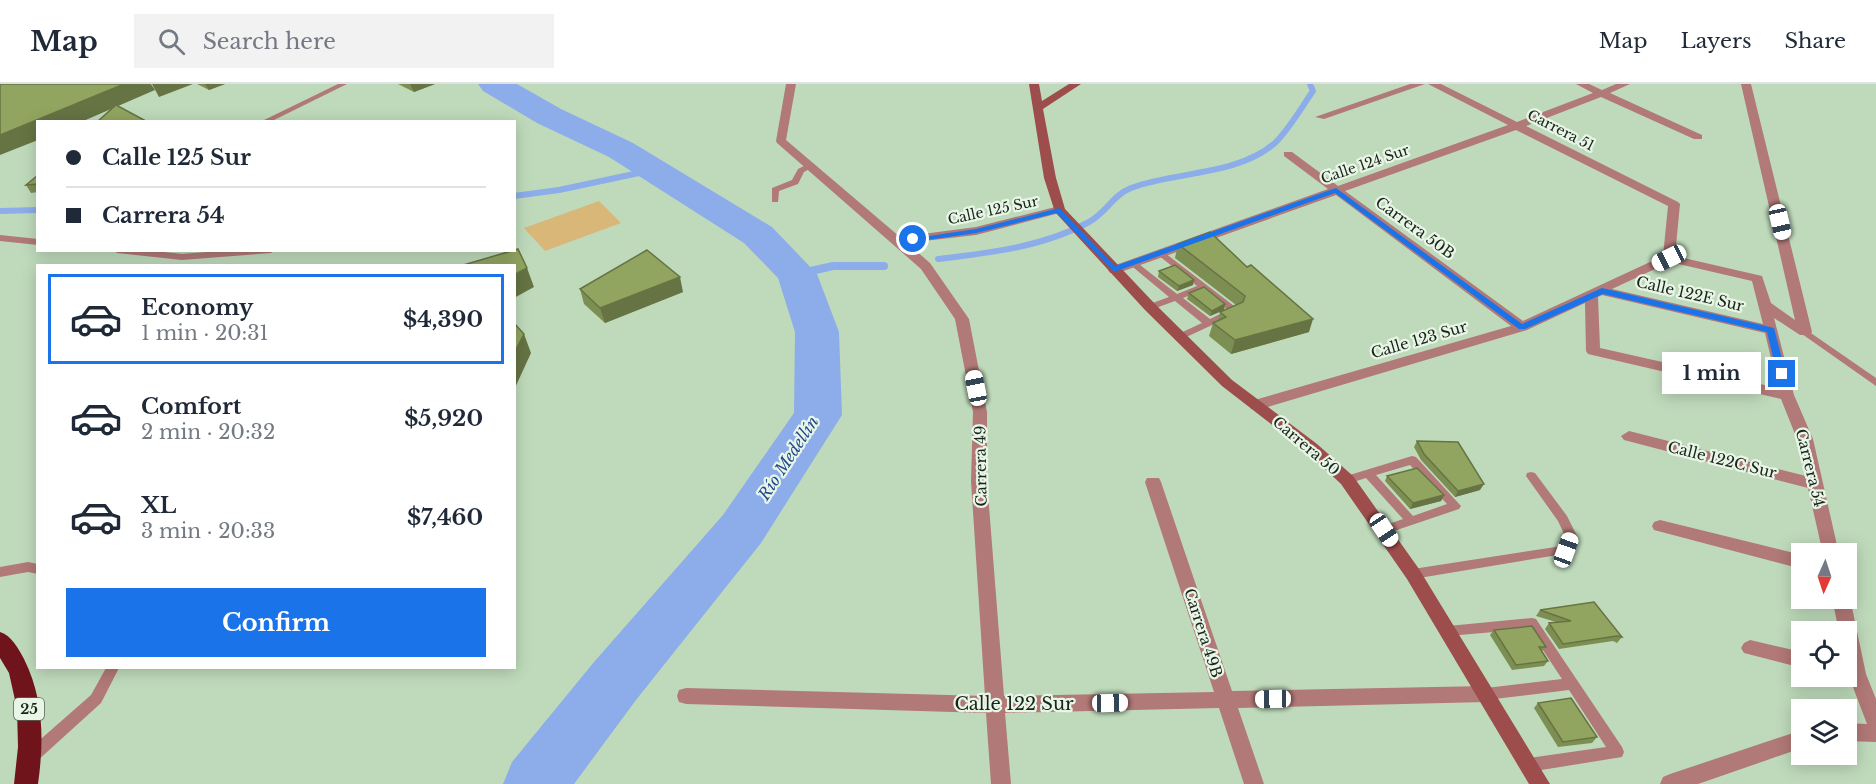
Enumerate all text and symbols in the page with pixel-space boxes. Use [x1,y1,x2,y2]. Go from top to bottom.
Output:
search box [134,14,554,68]
text: Map [30,24,98,59]
icon: search [155,25,188,58]
text: Search here [203,28,336,55]
text: Map [1599,28,1648,54]
text: Layers [1681,28,1752,54]
text: Share [1785,28,1846,54]
street label: Carrera 51 [1525,105,1597,155]
street label: Calle 124 Sur [1318,140,1412,188]
text: Calle 125 Sur [102,144,251,171]
street label: Calle 125 Sur [946,192,1040,228]
street label: Carrera 50B [1372,192,1459,263]
text: Carrera 54 [102,202,225,229]
car [1767,202,1793,242]
route start [899,225,926,252]
car [1649,242,1689,274]
street label: Calle 122E Sur [1634,272,1747,315]
icon: car [69,292,123,346]
text: Economy [141,294,253,321]
text: $4,390 [403,306,483,333]
street label: Calle 123 Sur [1368,316,1470,362]
text: 1 min · 20:31 [141,321,268,345]
callout: 1 min [1662,353,1761,395]
route end [1768,360,1795,387]
text: 1 min [1683,361,1740,385]
car [964,369,988,407]
icon: car [69,391,123,445]
text: Comfort [141,393,241,420]
text: $5,920 [404,405,483,432]
water label: Río Medellín [753,412,822,504]
street label: Carrera 50 [1269,412,1344,479]
text: 2 min · 20:32 [141,420,275,444]
street label: Carrera 49 [970,425,991,507]
street label: Carrera 54 [1792,427,1829,509]
street label: Calle 122C Sur [1666,437,1779,482]
icon: car [69,490,123,544]
text: XL [141,492,176,519]
text: $7,460 [407,504,483,531]
car [1366,510,1402,550]
text: 3 min · 20:33 [141,519,275,543]
car [1551,530,1581,570]
north arrow [1791,543,1857,609]
map controls [1791,543,1857,765]
street label: Carrera 49B [1180,586,1227,680]
button: Confirm [66,588,486,657]
button: locate [1791,621,1857,687]
car [1255,690,1291,708]
street label: Calle 122 Sur [954,693,1074,715]
car [1092,694,1128,712]
road number: 25 [14,698,44,720]
button: layers [1791,699,1857,765]

